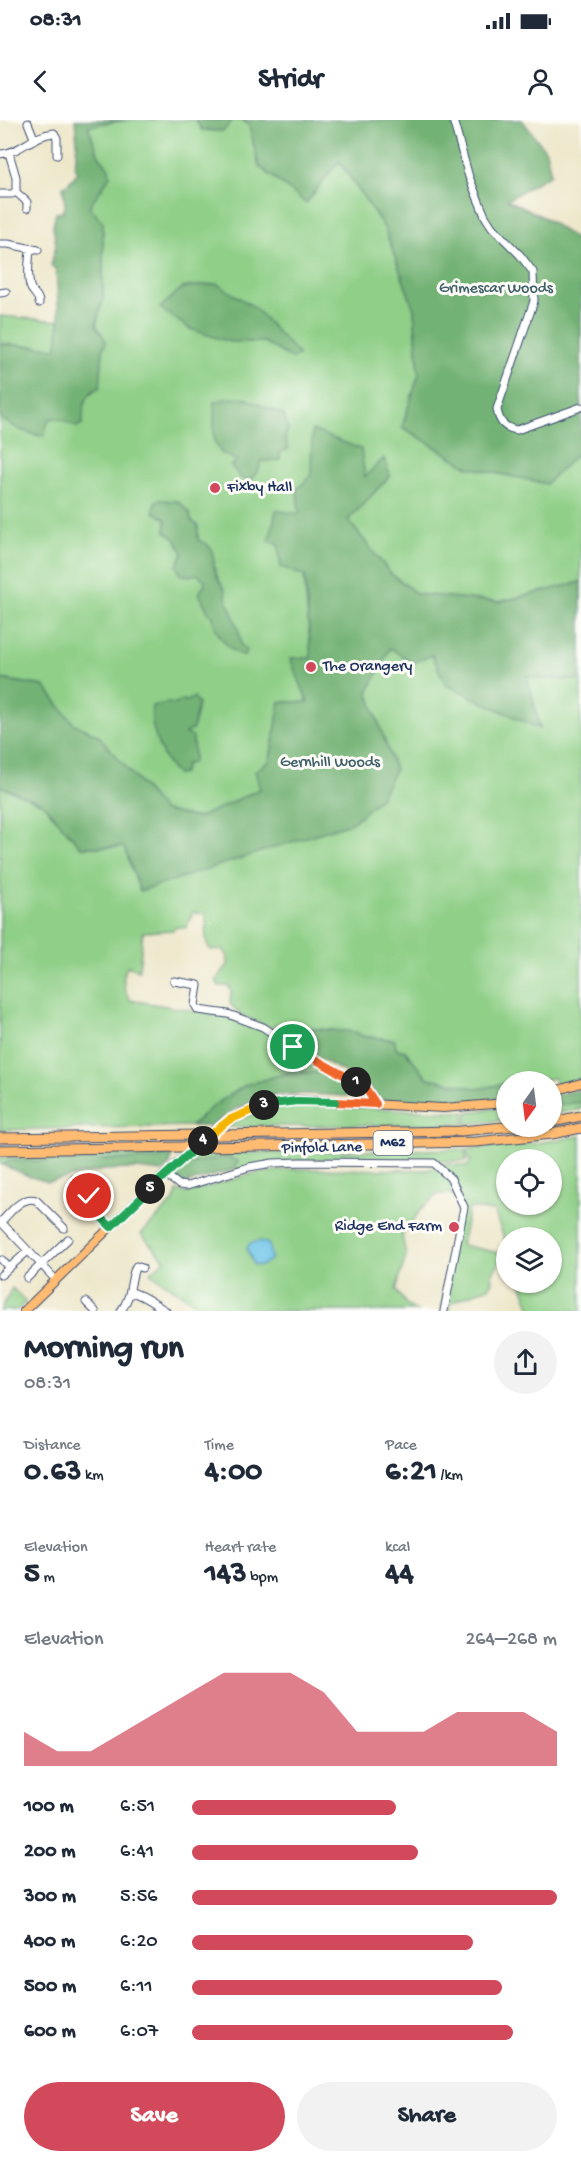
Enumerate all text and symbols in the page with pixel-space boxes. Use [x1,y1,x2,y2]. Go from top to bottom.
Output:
text: 08:31 [30,8,82,34]
icon: back [24,65,57,98]
text: Stridr [258,65,323,97]
icon: person [524,65,557,98]
park label: Grimescar Woods [439,280,554,299]
place label: Fixby Hall [226,479,292,498]
marker: Fixby Hall [208,481,222,495]
place label: The Orangery [322,658,413,677]
marker: The Orangery [304,660,318,674]
park label: Gernhill Woods [280,754,381,773]
pin [267,1021,318,1072]
icon: arrive [276,1030,309,1063]
pin: 1 [341,1067,371,1097]
north arrow [496,1071,562,1137]
map controls [496,1071,562,1293]
text: 1 [353,1072,359,1091]
pin: 3 [249,1090,279,1120]
text: 3 [260,1095,268,1114]
pin: 4 [188,1126,218,1156]
text: 4 [199,1131,207,1150]
road number: M62 [374,1131,412,1155]
street label: Pinfold Lane [281,1139,363,1159]
button: locate [496,1149,562,1215]
pin [63,1170,114,1221]
pin: 5 [135,1174,165,1204]
icon: check [72,1179,105,1212]
text: 5 [146,1179,154,1198]
place label: Ridge End Farm [335,1218,443,1237]
marker: Ridge End Farm [447,1220,461,1234]
button: layers [496,1227,562,1293]
text: Morning run [24,1331,184,1369]
button: share [494,1331,557,1394]
text: 08:31 [24,1373,71,1396]
text: Distance [24,1437,81,1456]
text: Time [205,1437,234,1456]
text: Pace [385,1437,417,1456]
text: 0.63 [24,1456,81,1491]
text: 4:00 [205,1456,262,1491]
text: 6:21 [385,1456,437,1491]
text: km [81,1467,104,1486]
text: /km [437,1467,463,1486]
text: Elevation [24,1539,88,1558]
text: Heart rate [205,1539,276,1558]
text: kcal [385,1539,410,1558]
text: 5 [24,1558,40,1593]
text: 143 [205,1558,247,1593]
text: 44 [385,1558,414,1593]
text: m [40,1569,55,1588]
text: bpm [247,1569,278,1588]
text: Elevation [24,1629,104,1652]
text: 264–268 m [466,1629,557,1652]
text: 100 m [24,1796,74,1819]
text: 6:51 [120,1796,155,1819]
text: 200 m [24,1841,75,1864]
text: 6:41 [120,1841,154,1864]
text: 300 m [24,1886,76,1909]
text: 5:56 [120,1886,157,1909]
text: 400 m [24,1931,75,1954]
text: 6:20 [120,1931,158,1954]
text: 500 m [24,1976,76,1999]
text: 6:11 [120,1976,153,1999]
text: 600 m [24,2021,76,2044]
text: 6:07 [120,2021,158,2044]
button: Save [24,2082,285,2151]
button: Share [297,2082,557,2151]

